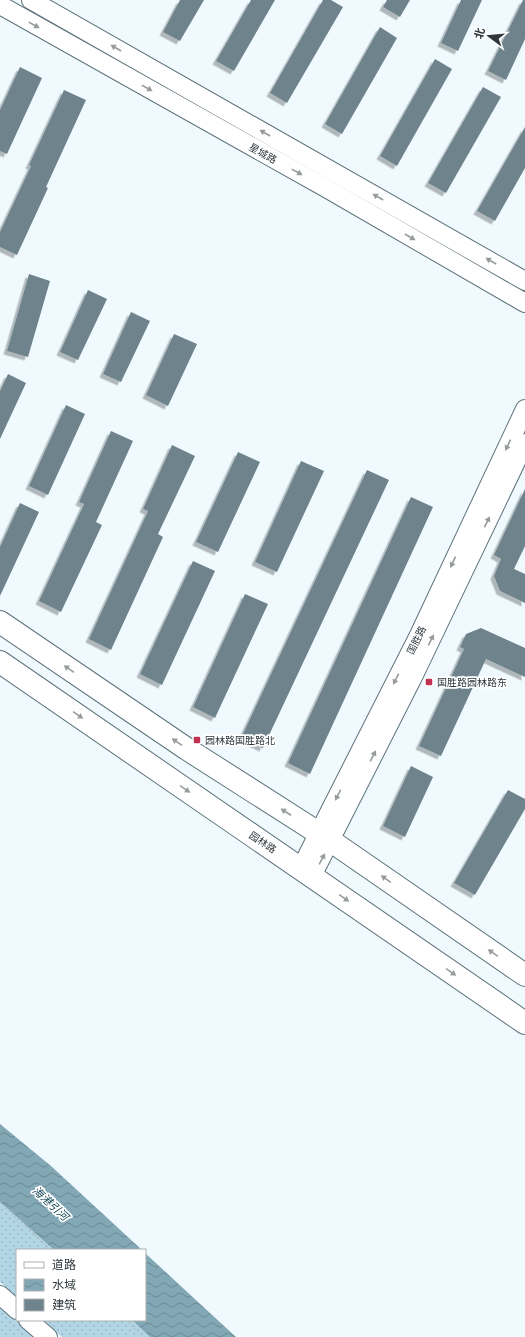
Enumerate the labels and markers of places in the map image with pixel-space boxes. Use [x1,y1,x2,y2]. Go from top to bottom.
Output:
place label: 国胜路园林路东 [437,675,507,689]
marker: 国胜路园林路东 [424,677,434,687]
place label: 园林路国胜路北 [205,733,275,747]
marker: 园林路国胜路北 [192,735,202,745]

